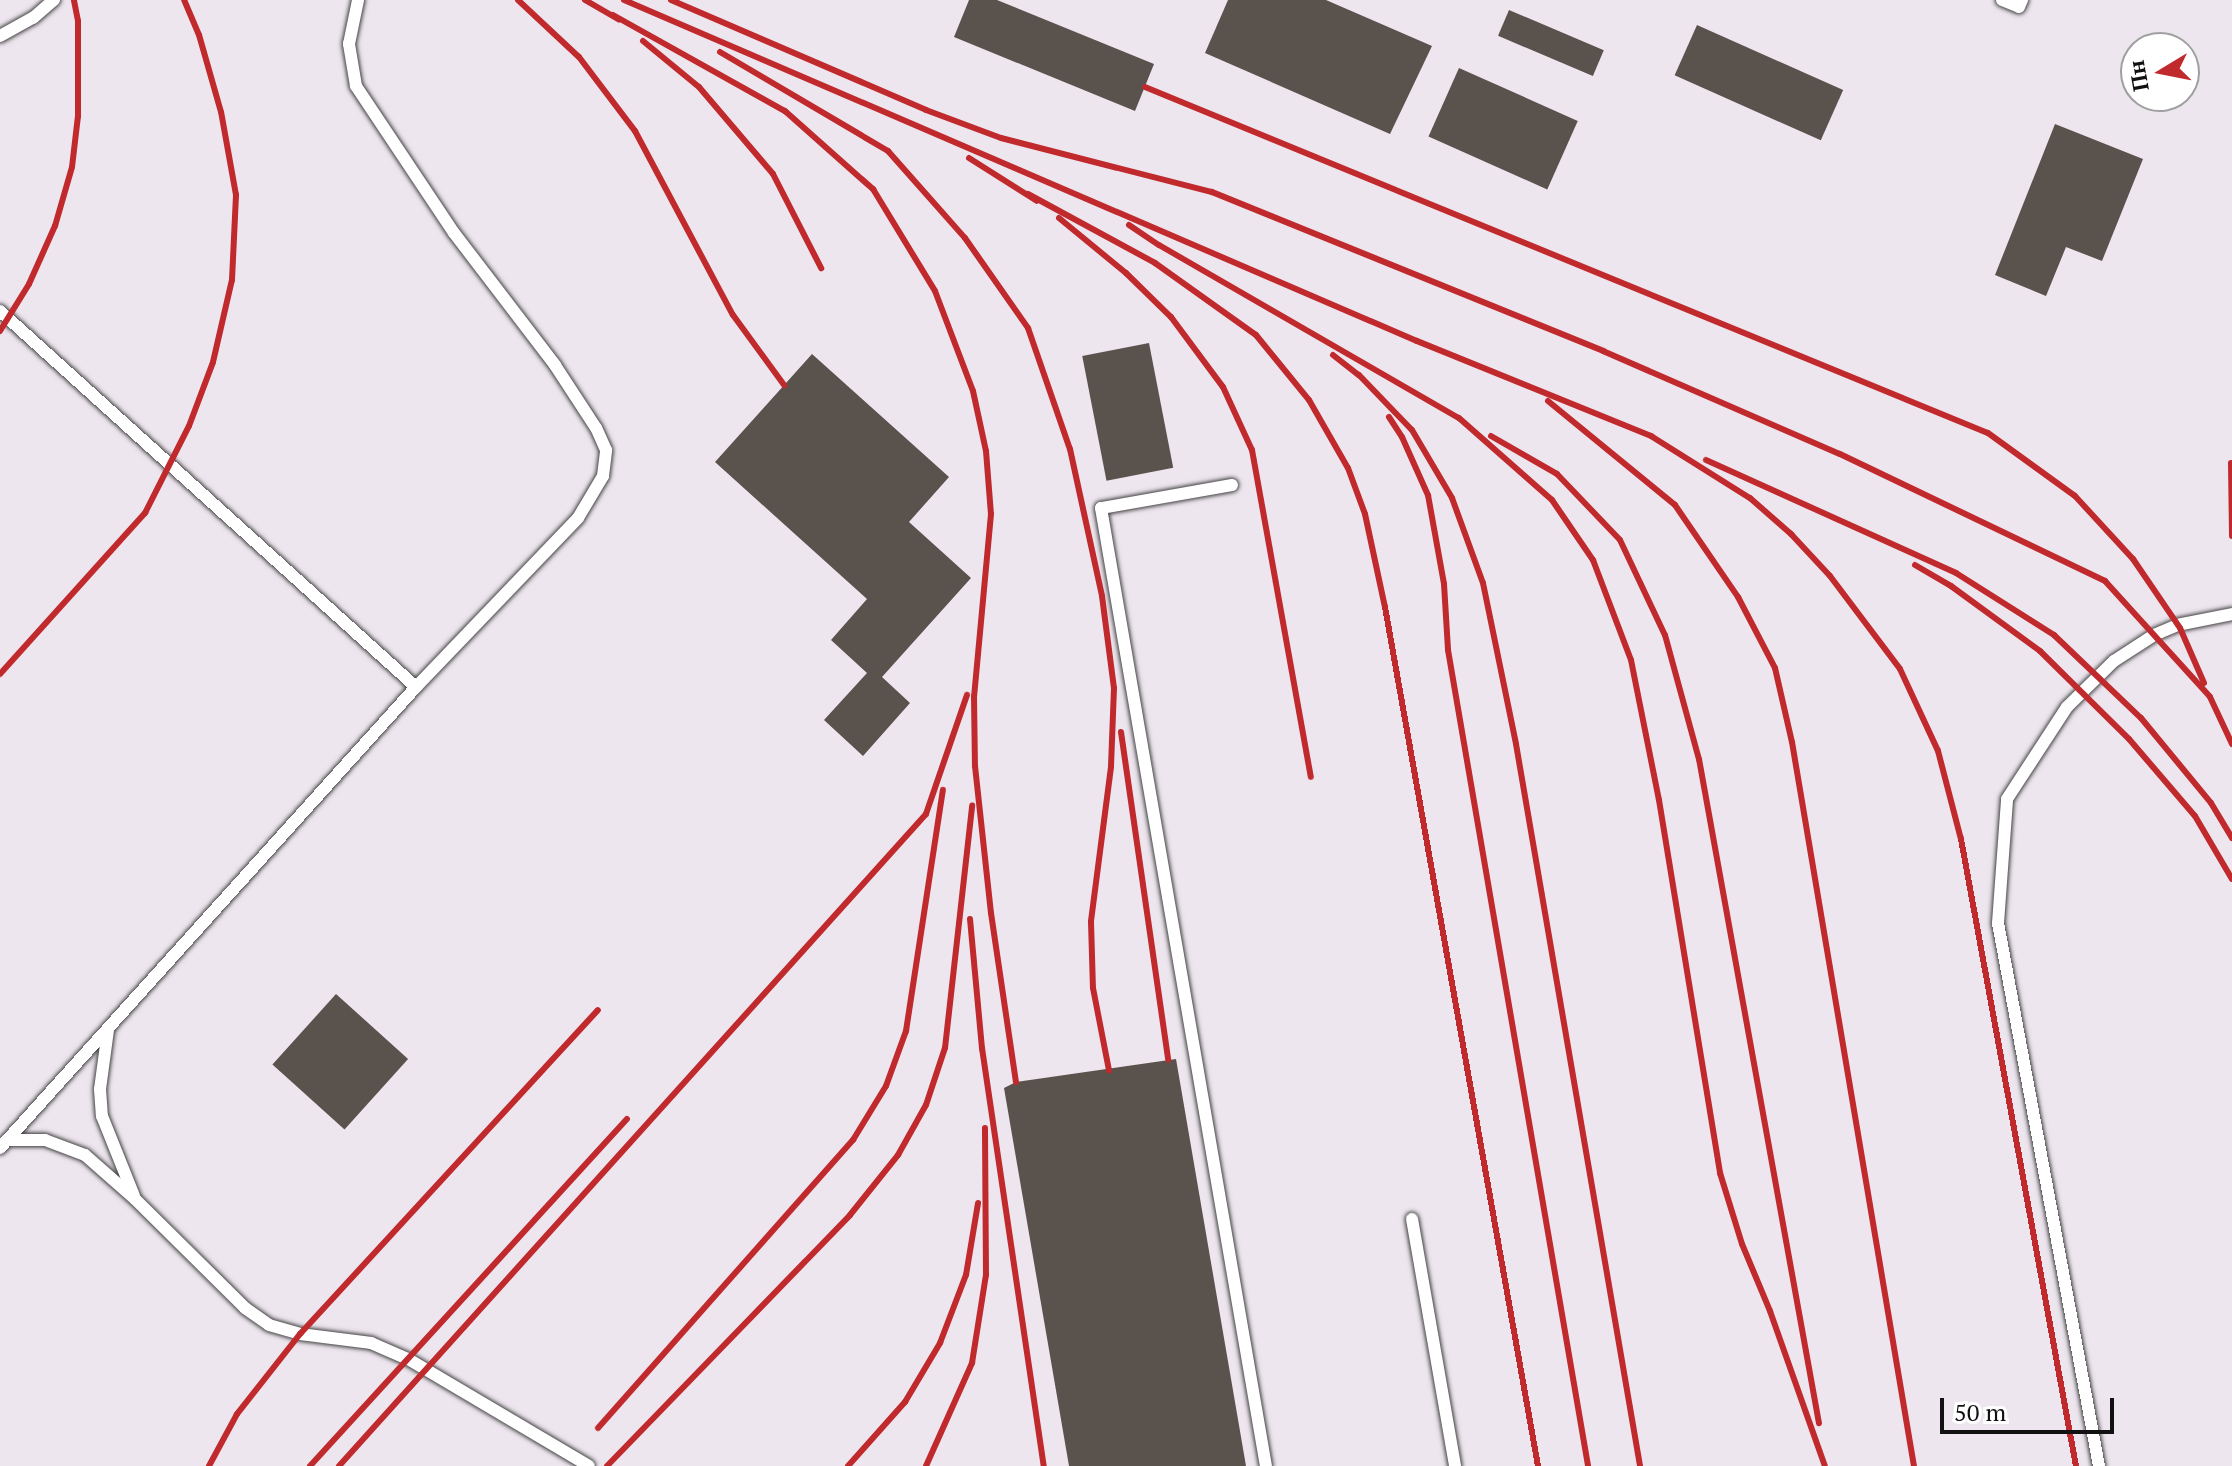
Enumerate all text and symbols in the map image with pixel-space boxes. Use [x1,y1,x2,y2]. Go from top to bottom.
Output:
north arrow [2120,32,2200,112]
text: Пн [2121,58,2155,94]
scale bar [1944,1382,2118,1432]
text: 50 m [1954,1396,2006,1428]

